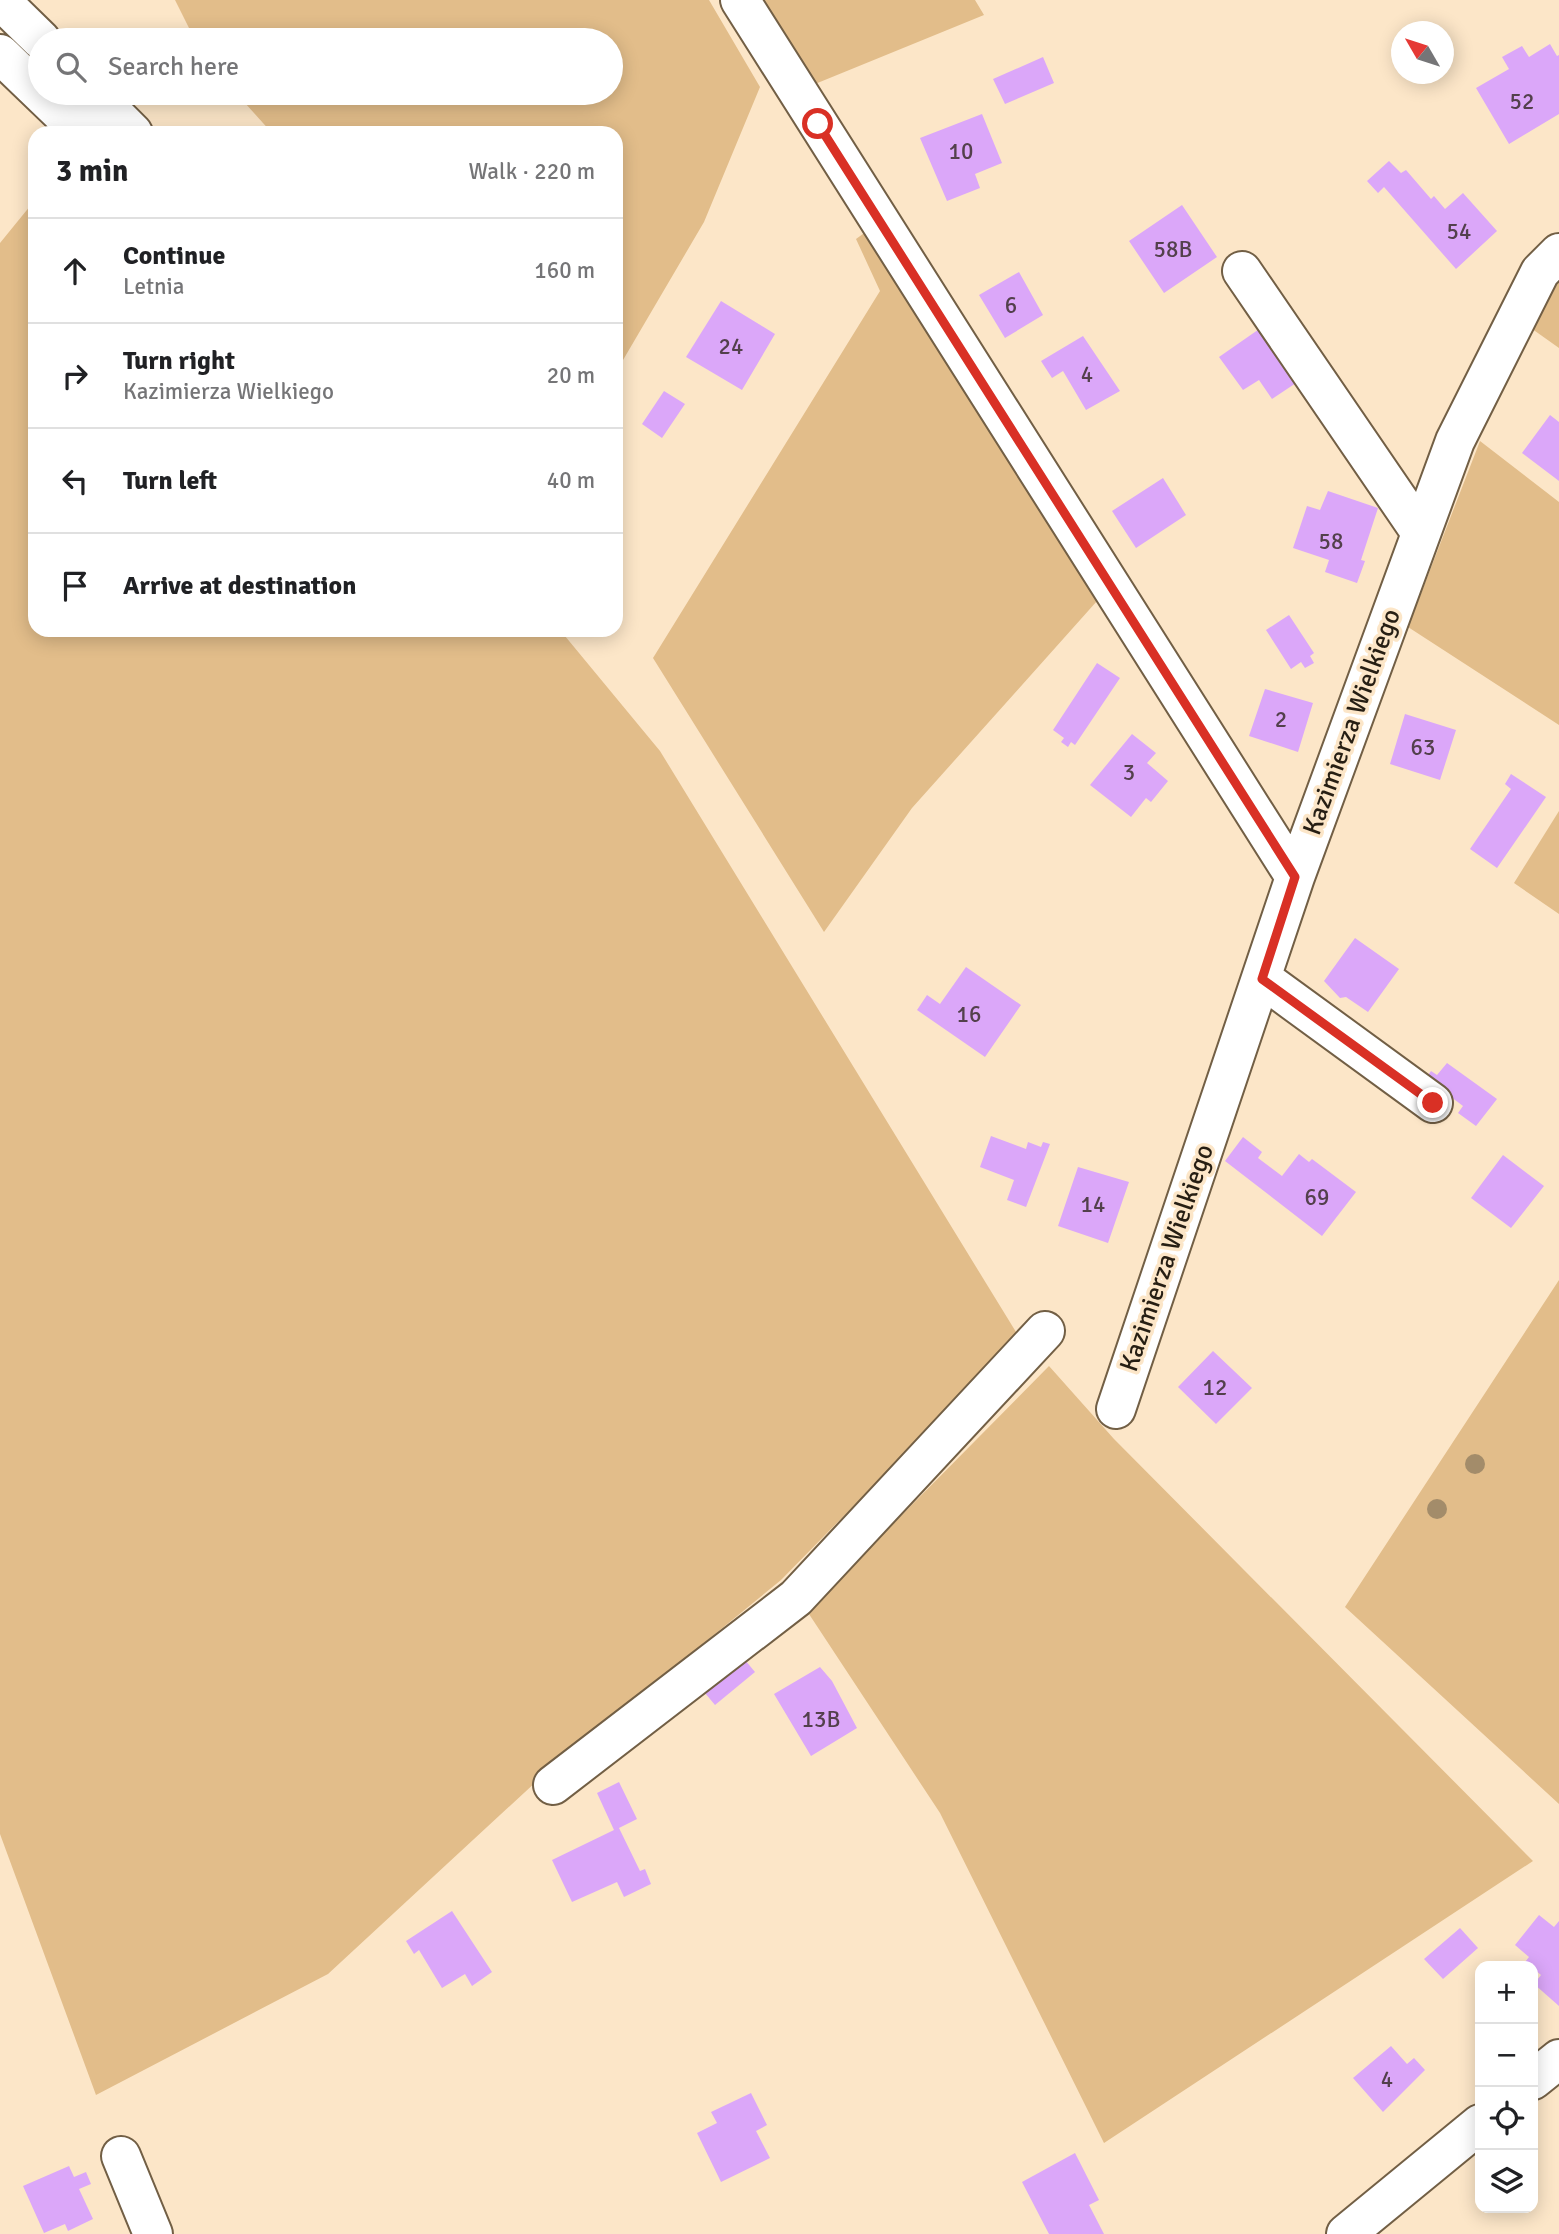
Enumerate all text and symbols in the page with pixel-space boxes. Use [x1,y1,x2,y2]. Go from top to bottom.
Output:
north arrow [1391,21,1454,84]
search box [28,28,623,105]
icon: search [52,48,90,86]
text: Search here [108,51,239,83]
house number: 52 [1510,87,1534,116]
route start [802,108,833,139]
house number: 10 [949,137,973,166]
text: 3 min [56,153,128,190]
text: Walk · 220 m [469,157,595,186]
house number: 54 [1447,217,1471,246]
house number: 58B [1154,235,1192,264]
text: Continue [123,240,225,272]
icon: ahead [56,252,94,290]
text: 160 m [534,256,595,285]
text: Letnia [123,272,184,301]
house number: 6 [1005,291,1017,320]
house number: 24 [719,332,743,361]
text: Turn right [123,345,235,377]
icon: right [56,357,94,395]
house number: 4 [1081,360,1093,389]
text: 20 m [547,361,595,390]
text: Kazimierza Wielkiego [123,377,334,406]
icon: left [56,462,94,500]
text: Turn left [123,465,217,497]
text: 40 m [547,466,595,495]
house number: 58 [1319,527,1343,556]
icon: arrive [56,567,94,605]
text: Arrive at destination [123,570,356,602]
street label: Kazimierza Wielkiego [1296,605,1408,839]
house number: 2 [1275,705,1287,734]
house number: 63 [1411,733,1435,762]
house number: 3 [1123,758,1135,787]
house number: 16 [957,1000,981,1029]
route end [1417,1087,1448,1118]
street label: Kazimierza Wielkiego [1113,1140,1221,1376]
house number: 69 [1305,1183,1329,1212]
house number: 14 [1081,1190,1105,1219]
house number: 12 [1203,1373,1227,1402]
house number: 13B [802,1705,840,1734]
map controls [1475,1961,1538,2213]
button: + [1475,1961,1538,2024]
button: − [1475,2024,1538,2087]
house number: 4 [1381,2065,1393,2094]
button: locate [1475,2087,1538,2150]
button: layers [1475,2150,1538,2213]

